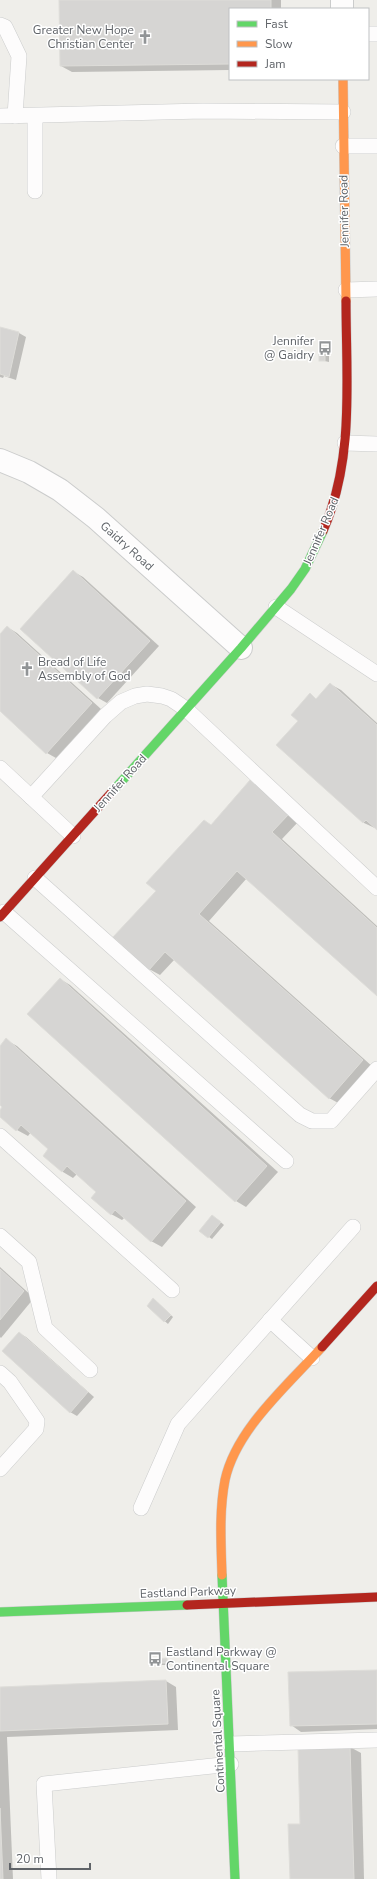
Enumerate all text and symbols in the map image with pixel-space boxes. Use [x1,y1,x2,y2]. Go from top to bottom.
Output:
legend [229,8,369,80]
text: Fast [265,16,288,32]
place label: Greater New Hope Christian Center [33,22,135,52]
church icon: Greater New Hope Christian Center [137,29,153,45]
text: Slow [265,36,293,52]
text: Jam [264,56,286,72]
street label: Jennifer Road [335,175,353,248]
place label: Jennifer @ Gaidry [264,333,315,363]
bus stop icon: Jennifer @ Gaidry [317,340,333,356]
street label: Jennifer Road [299,495,342,568]
street label: Gaidry Road [97,518,157,574]
place label: Bread of Life Assembly of God [38,654,131,684]
church icon: Bread of Life Assembly of God [19,661,35,677]
street label: Jennifer Road [89,751,150,816]
street label: Eastland Parkway [140,1582,237,1602]
place label: Eastland Parkway @ Continental Square [166,1644,277,1674]
bus stop icon: Eastland Parkway @ Continental Square [147,1651,163,1667]
street label: Continental Square [207,1689,229,1793]
scale bar [10,1845,90,1871]
text: 20 m [16,1851,44,1867]

